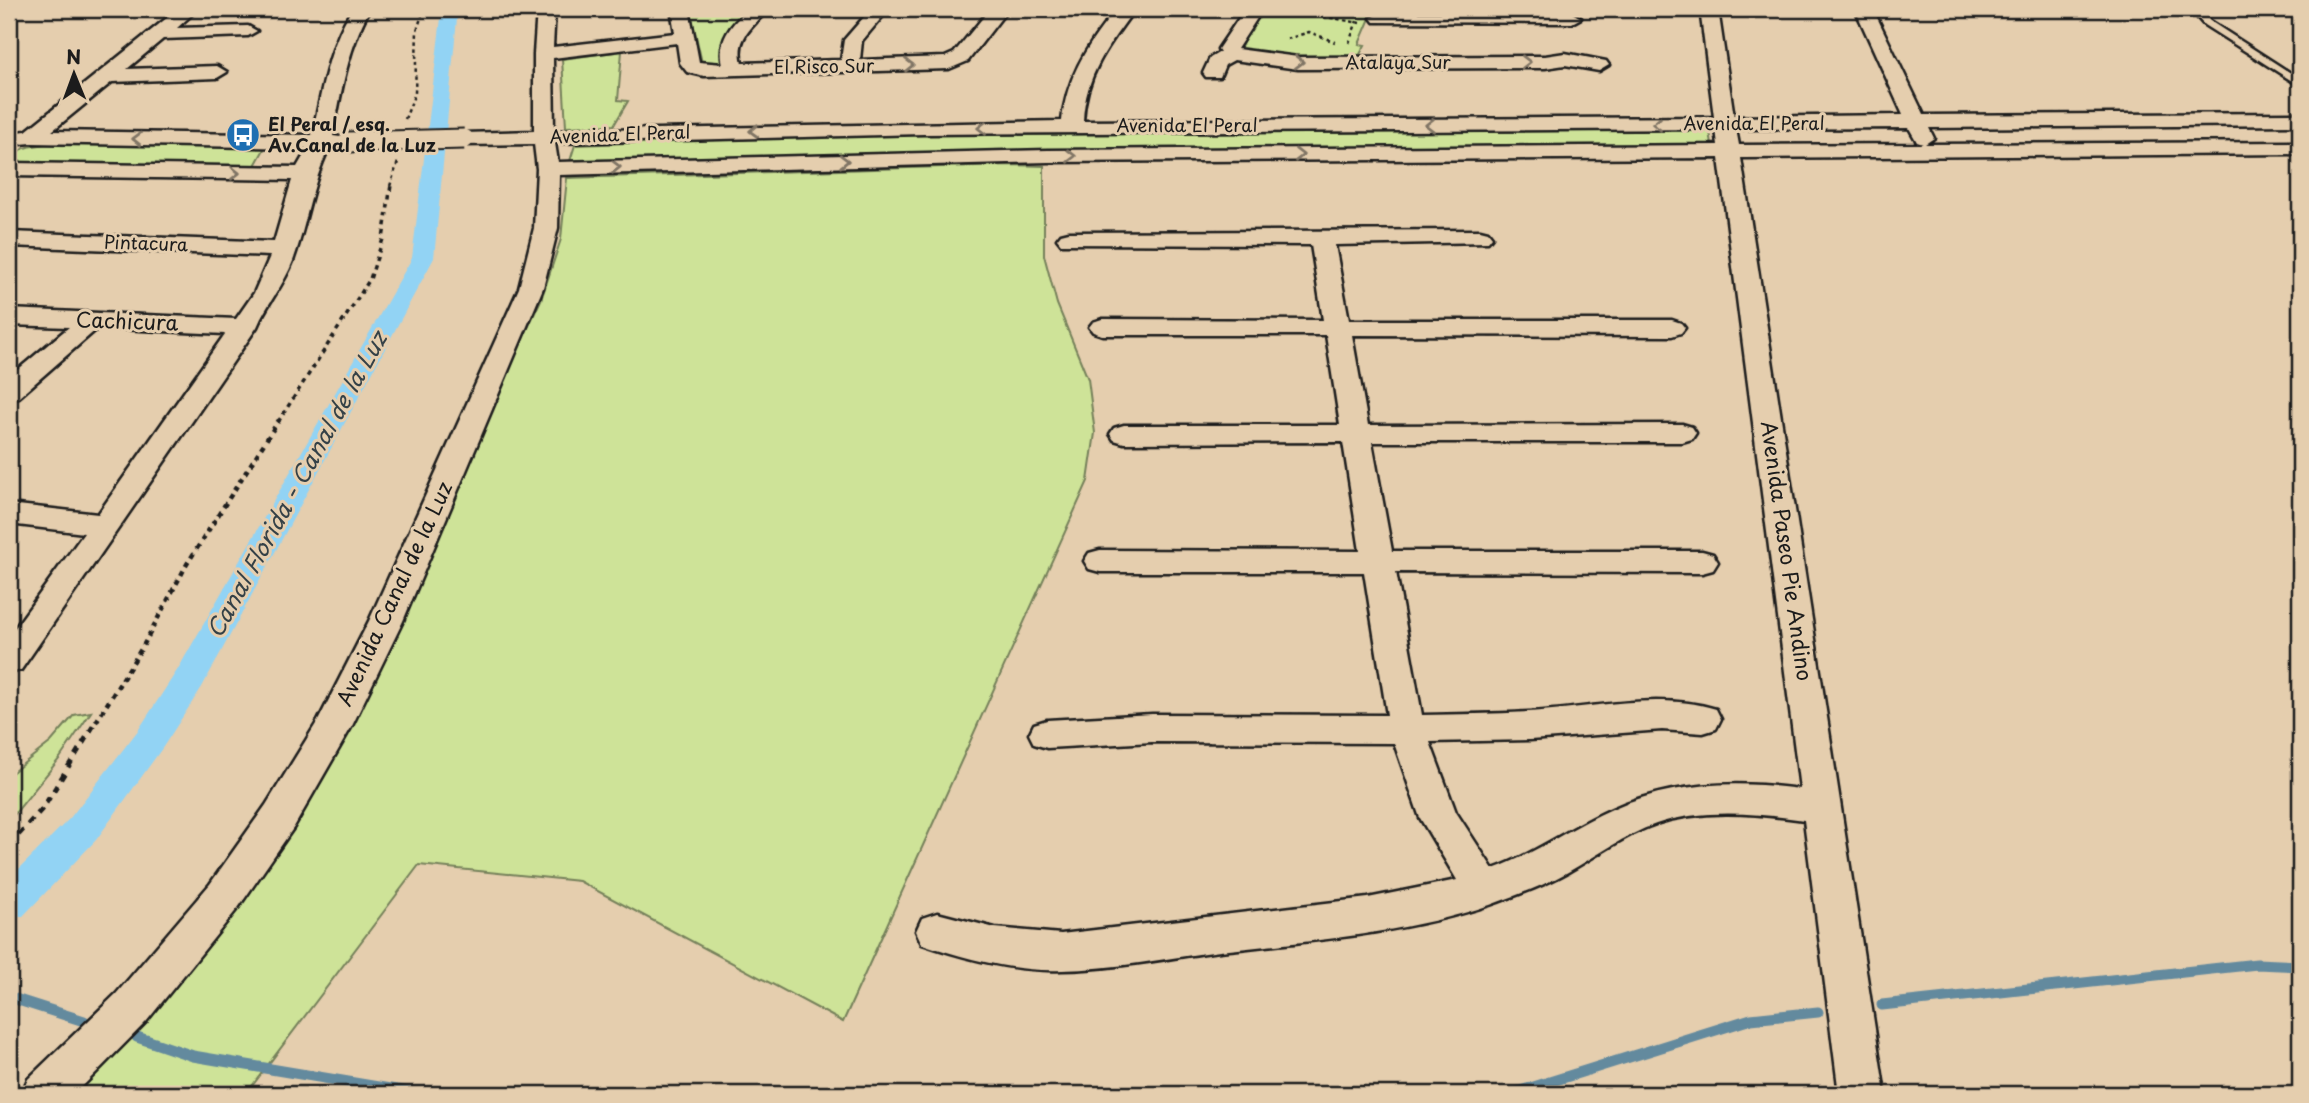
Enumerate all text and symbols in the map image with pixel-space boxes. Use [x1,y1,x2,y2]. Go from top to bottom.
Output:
north arrow [38,38,108,108]
text: N [66,42,81,70]
street label: Atalaya Sur [1345,48,1451,75]
street label: El Risco Sur [774,51,875,80]
one-way arrow [1521,54,1532,70]
one-way arrow [1293,55,1304,70]
one-way arrow [905,57,915,73]
street label: Avenida El Peral [1683,109,1825,136]
place label: El Peral / esq. Av.Canal de la Luz [267,110,436,158]
street label: Avenida El Peral [1116,111,1258,138]
bus stop icon: El Peral / esq. Av.Canal de la Luz [224,116,262,154]
one-way arrow [1651,116,1662,132]
one-way arrow [1424,117,1434,133]
street label: Avenida El Peral [549,118,691,149]
one-way arrow [976,120,987,135]
one-way arrow [748,124,759,139]
one-way arrow [131,132,142,147]
one-way arrow [1294,147,1304,163]
one-way arrow [1066,148,1077,164]
one-way arrow [838,154,849,169]
one-way arrow [611,159,622,175]
one-way arrow [230,165,240,181]
street label: Pintacura [104,228,189,257]
street label: Cachicura [75,302,179,338]
water label: Canal Florida - Canal de la Luz [197,322,396,644]
street label: Avenida Paseo Pie Andino [1754,419,1822,683]
street label: Avenida Canal de la Luz [327,476,459,711]

